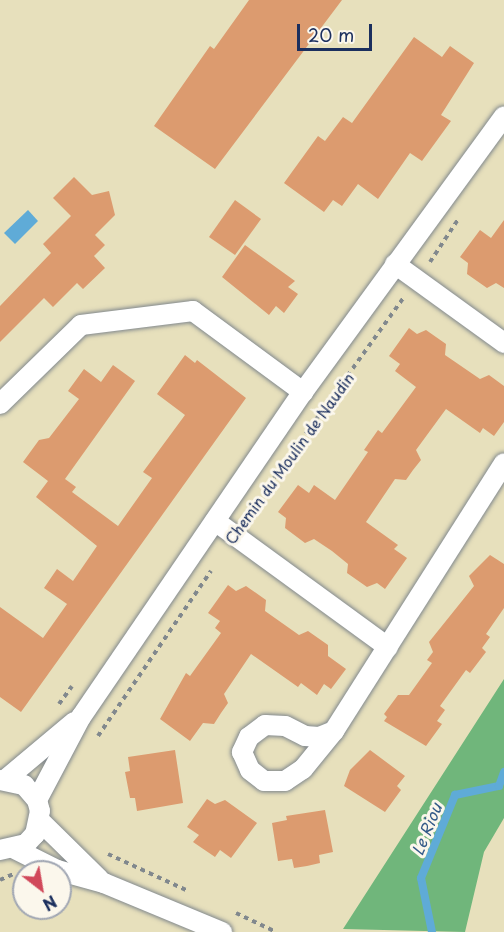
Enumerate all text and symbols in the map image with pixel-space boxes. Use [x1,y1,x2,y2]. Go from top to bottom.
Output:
scale bar [300,12,375,50]
text: 20 m [308,21,354,48]
street label: Chemin du Moulin de Naudin [220,368,358,548]
water label: Le Riou [407,799,445,859]
north arrow [12,860,72,920]
text: N [39,890,62,917]

